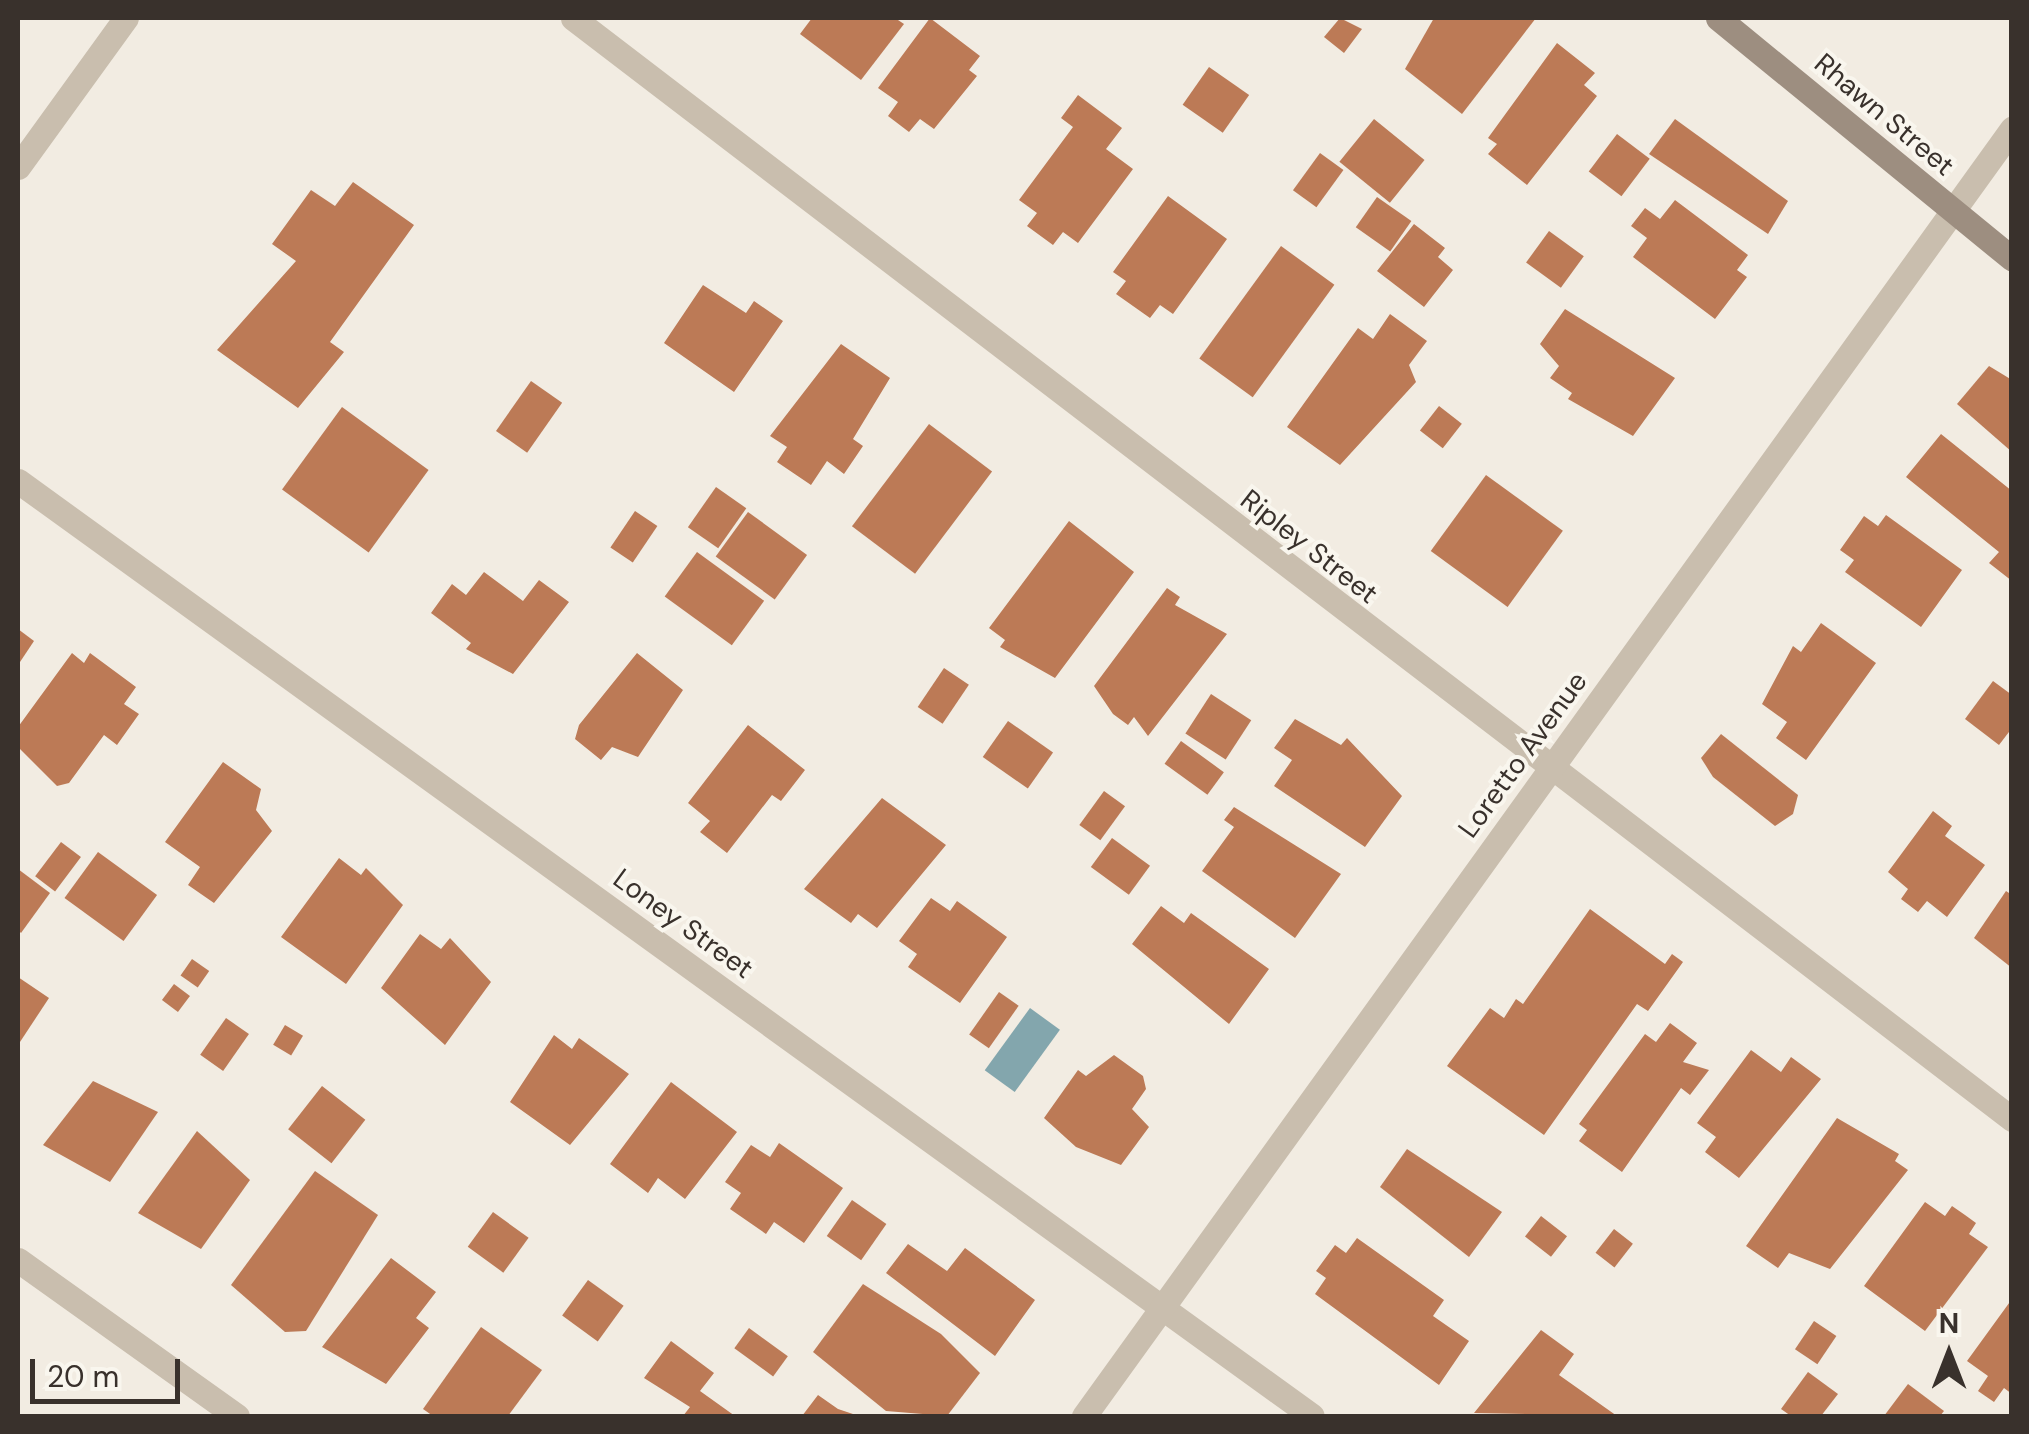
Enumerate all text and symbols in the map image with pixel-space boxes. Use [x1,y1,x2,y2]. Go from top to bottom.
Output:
street label: Rhawn Street [1807,47,1961,183]
street label: Ripley Street [1234,483,1384,611]
street label: Loretto Avenue [1452,666,1594,844]
street label: Loney Street [607,862,759,986]
north arrow [1899,1304,1999,1404]
text: N [1939,1305,1959,1342]
scale bar [35,1339,185,1401]
text: 20 m [47,1357,119,1396]

